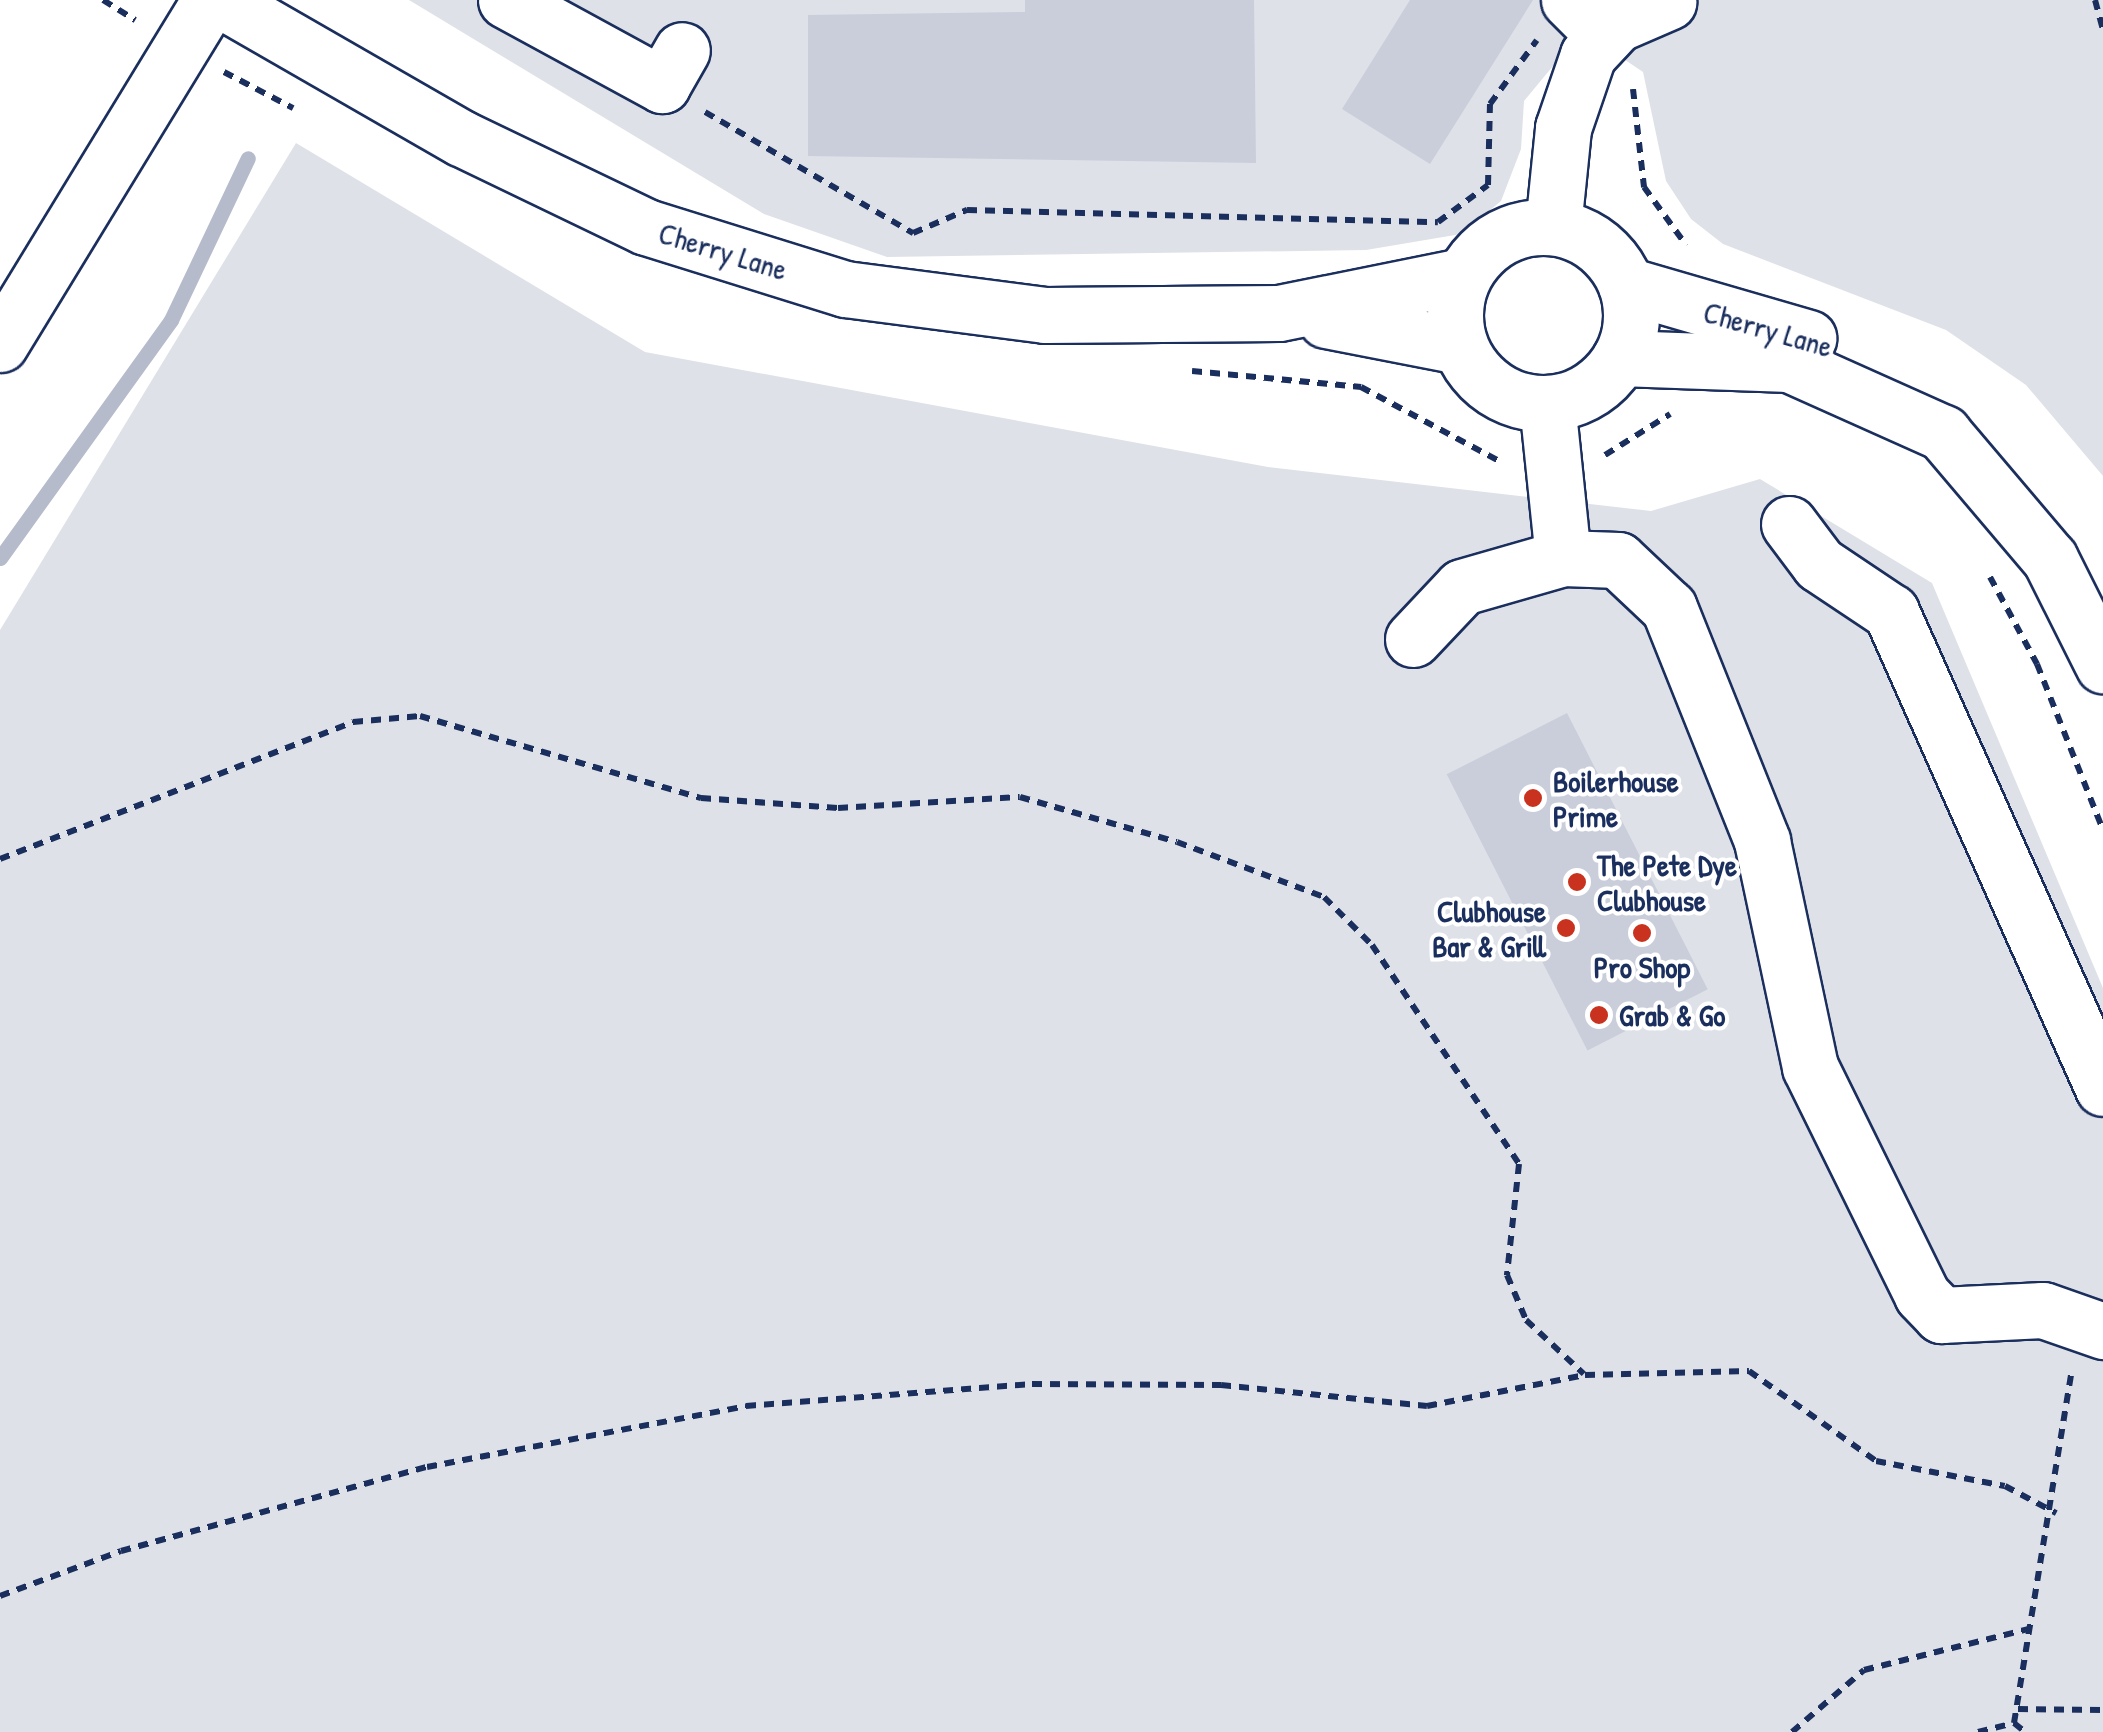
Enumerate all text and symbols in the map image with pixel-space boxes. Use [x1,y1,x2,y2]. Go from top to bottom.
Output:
street label: Cherry Lane [655,214,791,288]
street label: Cherry Lane [1700,293,1836,365]
place label: Boilerhouse Prime [1553,763,1679,834]
marker: Boilerhouse Prime [1522,787,1544,809]
place label: The Pete Dye Clubhouse [1597,847,1737,918]
marker: The Pete Dye Clubhouse [1566,871,1588,893]
place label: Clubhouse Bar & Grill [1432,893,1546,964]
marker: Clubhouse Bar & Grill [1555,917,1577,939]
marker: Pro Shop [1631,922,1653,944]
place label: Pro Shop [1594,949,1690,985]
place label: Grab & Go [1619,997,1725,1033]
marker: Grab & Go [1588,1004,1610,1026]

